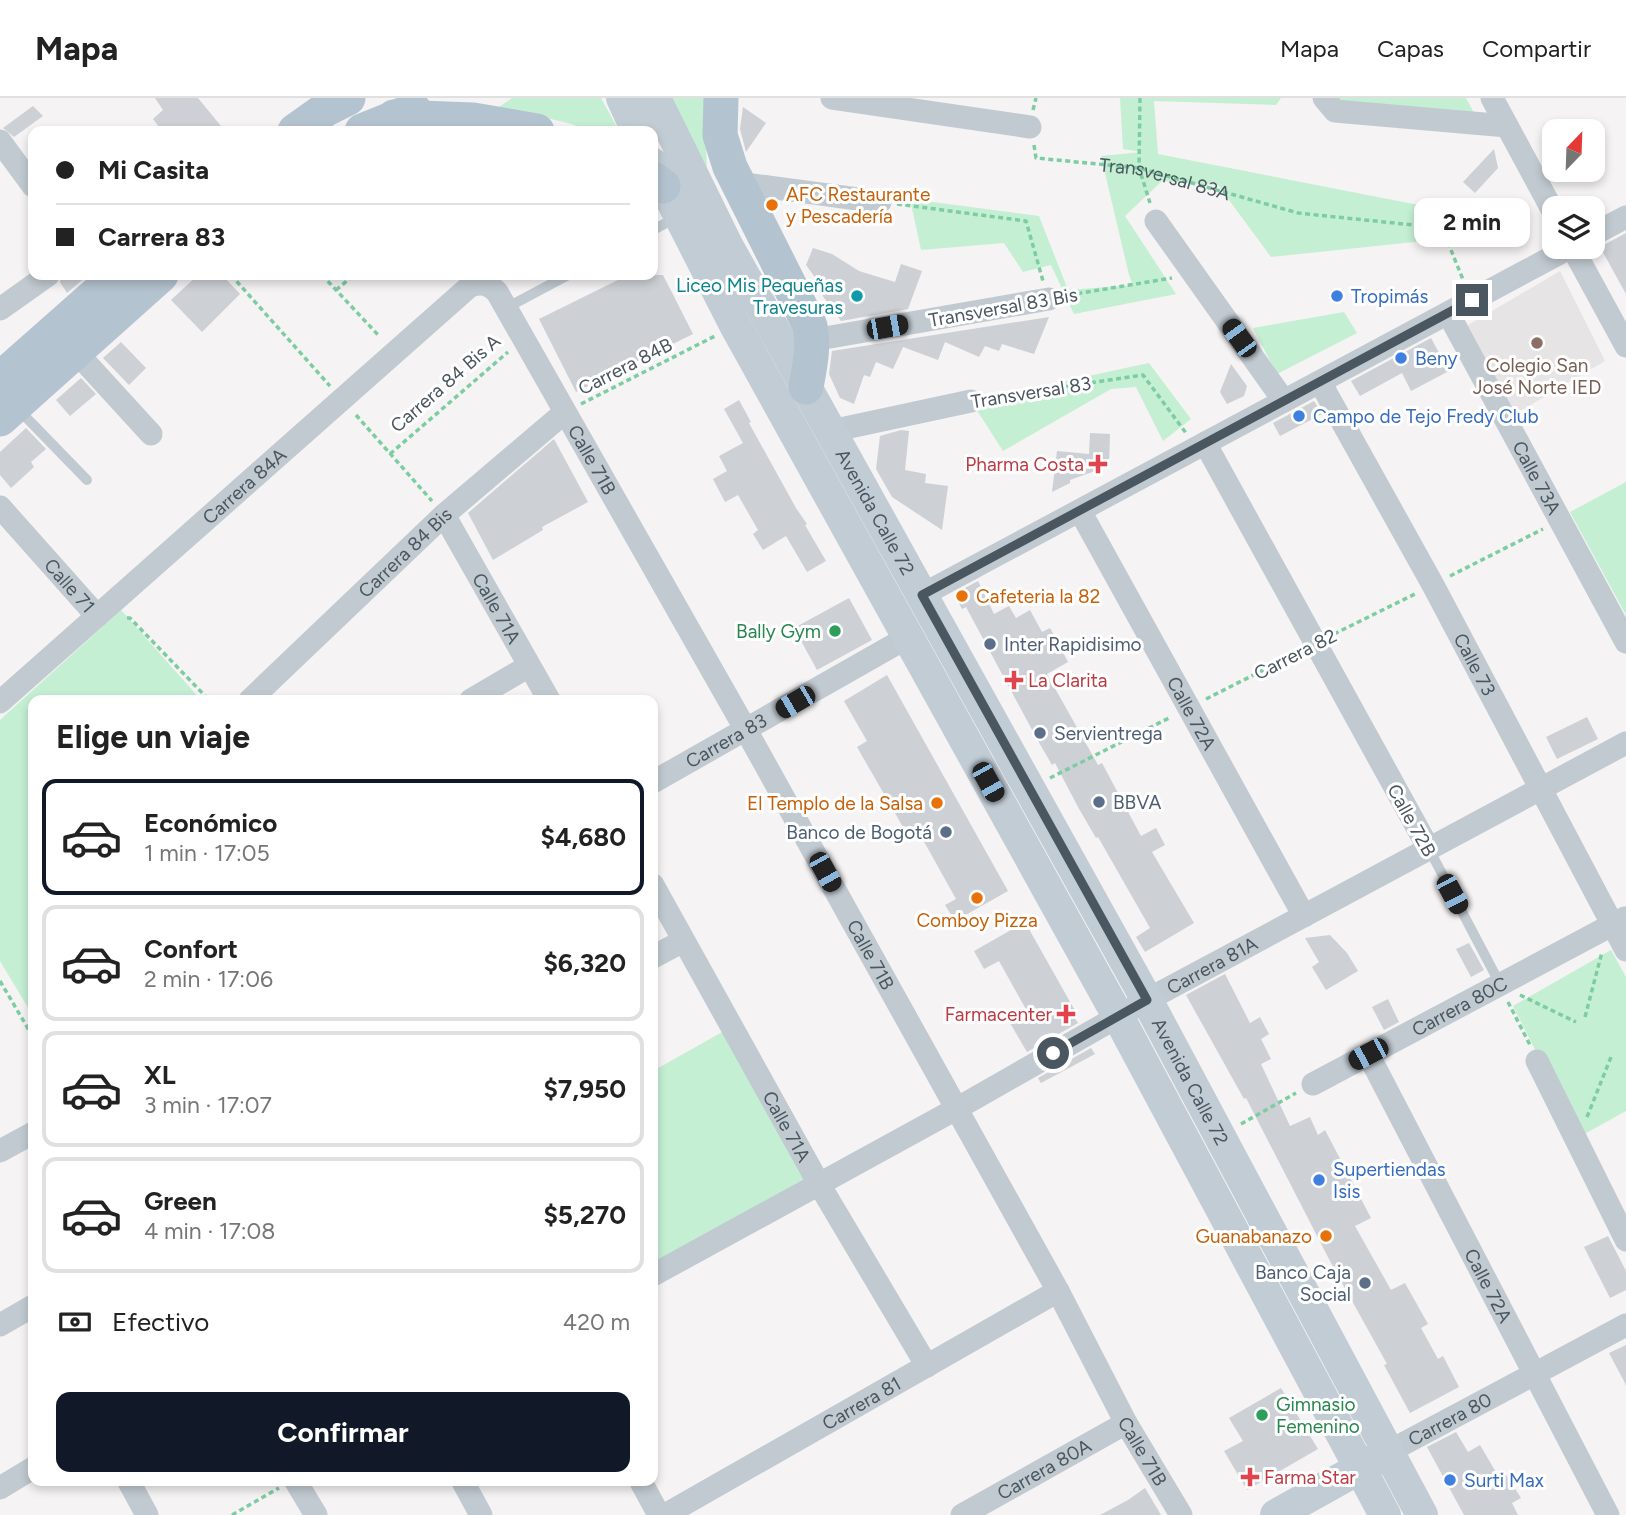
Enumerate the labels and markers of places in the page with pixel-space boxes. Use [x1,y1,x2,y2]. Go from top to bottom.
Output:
place label: AFC Restaurante y Pescadería [786,183,930,228]
marker: AFC Restaurante y Pescadería [764,197,780,213]
place label: Liceo Mis Pequeñas Travesuras [676,274,843,319]
place label: Tropimás [1351,285,1429,308]
marker: Liceo Mis Pequeñas Travesuras [849,288,865,304]
marker: Tropimás [1329,288,1345,304]
marker: Colegio San José Norte IED [1529,335,1545,351]
place label: Beny [1415,347,1457,370]
marker: Beny [1393,350,1409,366]
place label: Colegio San José Norte IED [1473,354,1601,399]
place label: Campo de Tejo Fredy Club [1313,405,1539,428]
marker: Campo de Tejo Fredy Club [1291,408,1307,424]
place label: Pharma Costa [965,453,1084,476]
marker: Pharma Costa [1090,456,1106,472]
place label: Cafeteria la 82 [976,585,1100,608]
marker: Cafeteria la 82 [954,588,970,604]
place label: Bally Gym [736,620,821,643]
marker: Bally Gym [827,623,843,639]
place label: Inter Rapidisimo [1004,633,1142,656]
marker: Inter Rapidisimo [982,636,998,652]
place label: La Clarita [1028,669,1108,692]
marker: La Clarita [1006,672,1022,688]
place label: Servientrega [1054,722,1163,745]
marker: Servientrega [1032,725,1048,741]
place label: BBVA [1113,791,1162,814]
place label: El Templo de la Salsa [747,792,923,815]
marker: BBVA [1091,794,1107,810]
marker: El Templo de la Salsa [929,795,945,811]
place label: Banco de Bogotá [786,821,932,844]
marker: Banco de Bogotá [938,824,954,840]
marker: Comboy Pizza [969,890,985,906]
place label: Comboy Pizza [916,909,1038,932]
place label: Farmacenter [945,1003,1053,1026]
marker: Farmacenter [1058,1006,1074,1022]
place label: Supertiendas Isis [1333,1158,1446,1203]
marker: Supertiendas Isis [1311,1172,1327,1188]
place label: Guanabanazo [1196,1225,1312,1248]
marker: Guanabanazo [1318,1228,1334,1244]
place label: Banco Caja Social [1255,1261,1351,1306]
marker: Banco Caja Social [1357,1275,1373,1291]
place label: Gimnasio Femenino [1276,1393,1360,1438]
marker: Gimnasio Femenino [1254,1407,1270,1423]
place label: Farma Star [1264,1466,1356,1489]
marker: Farma Star [1242,1469,1258,1485]
place label: Surti Max [1464,1469,1544,1492]
marker: Surti Max [1442,1472,1458,1488]

